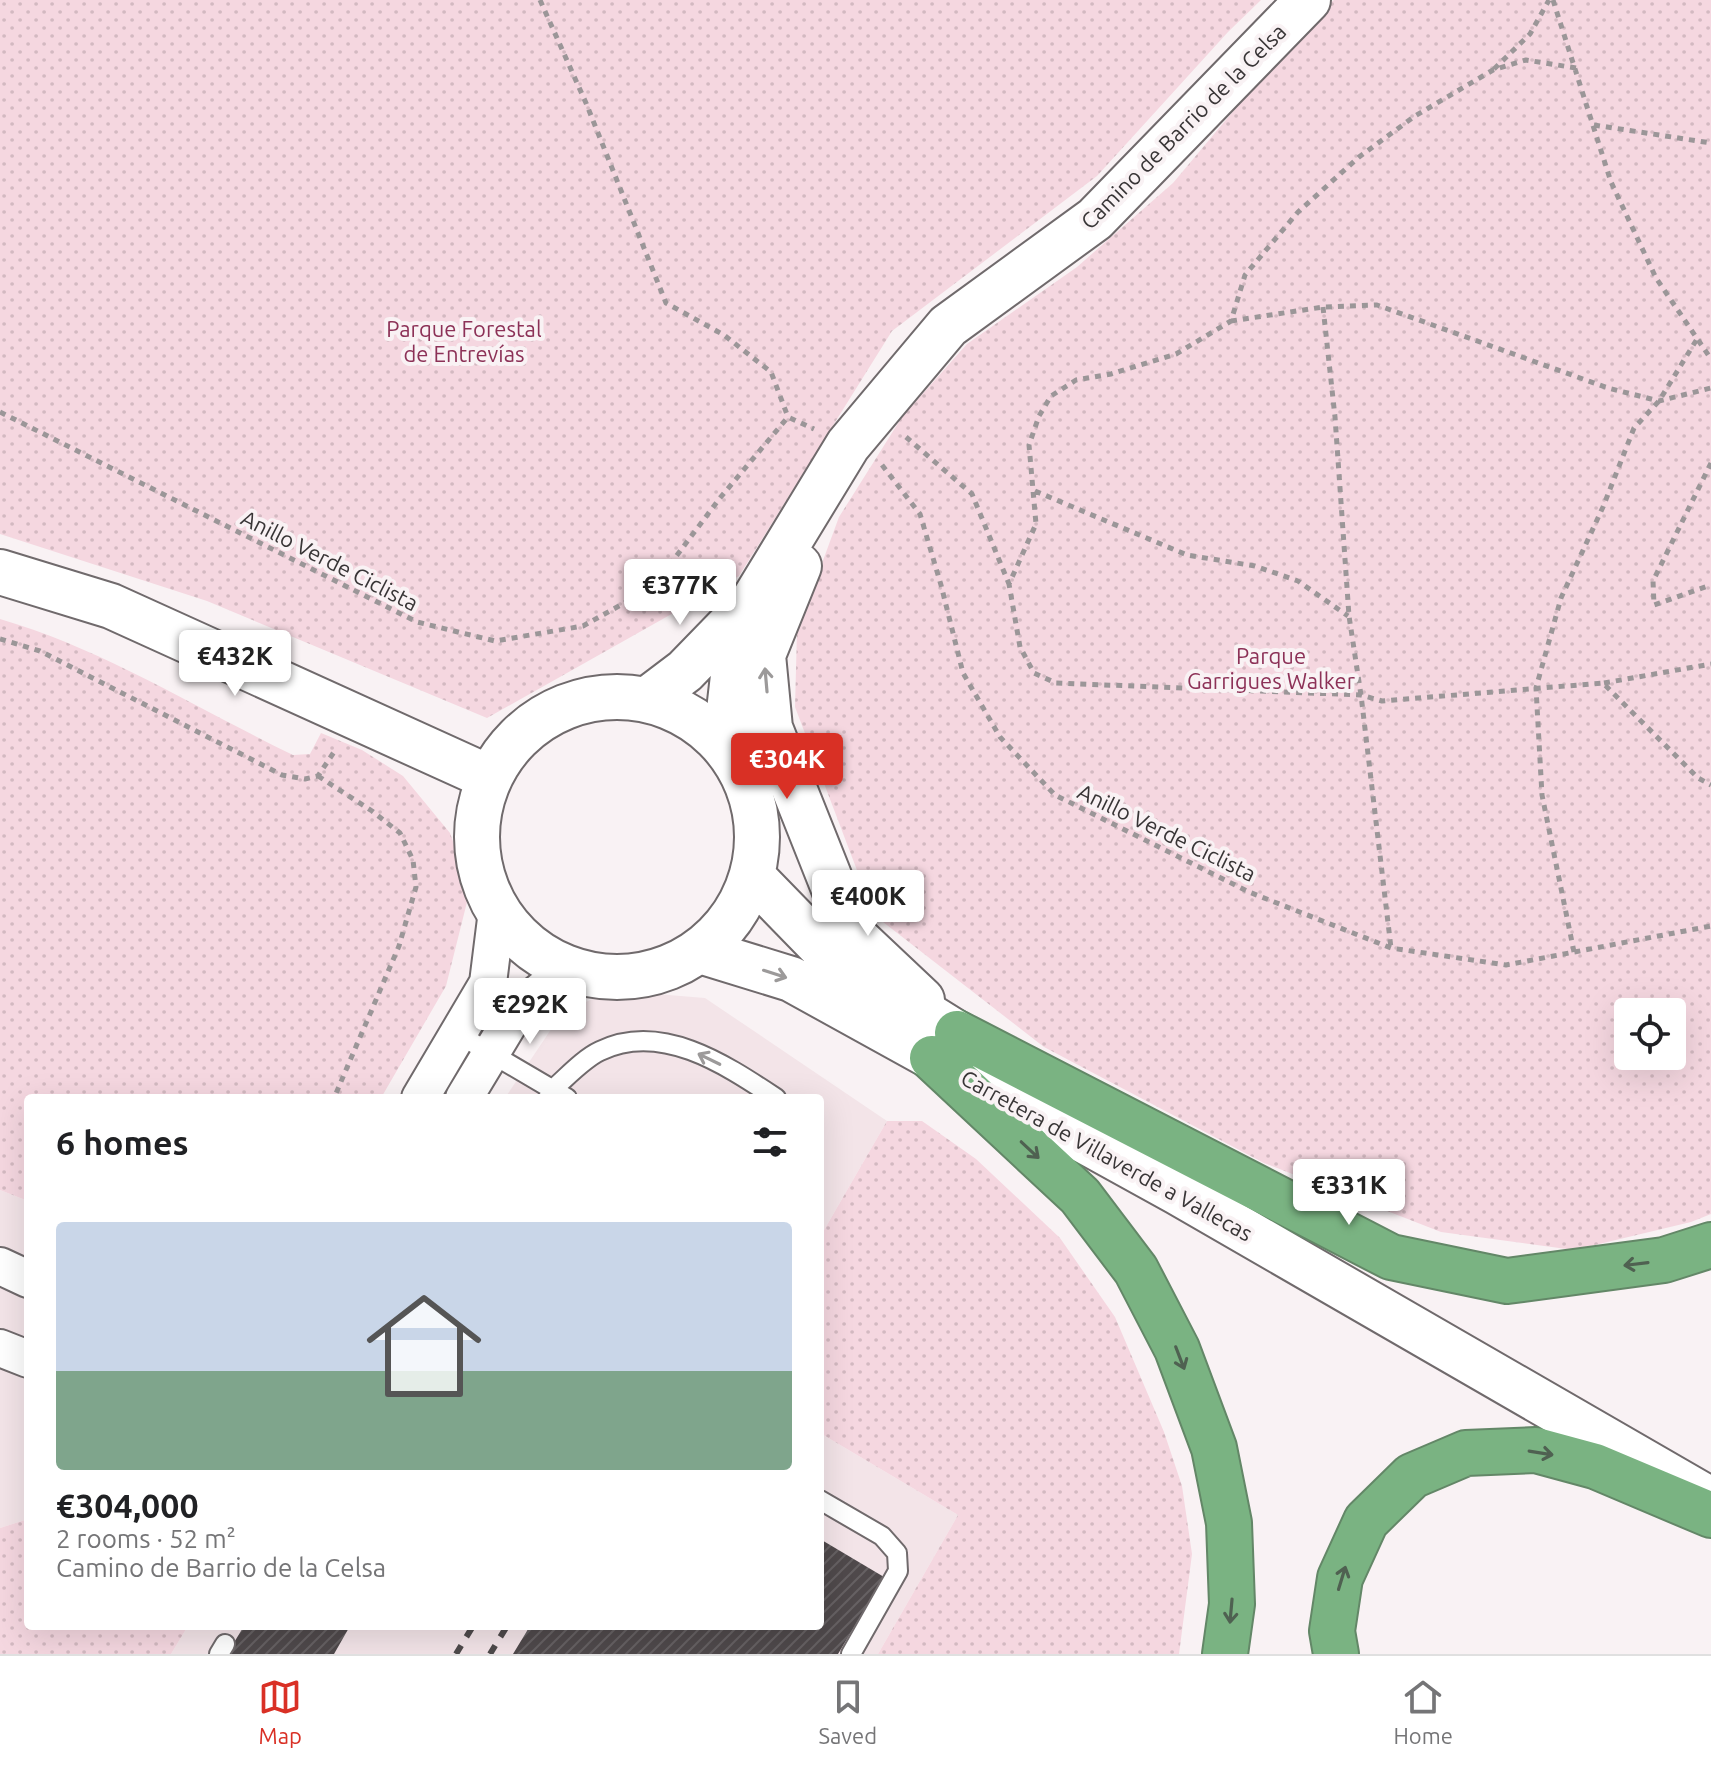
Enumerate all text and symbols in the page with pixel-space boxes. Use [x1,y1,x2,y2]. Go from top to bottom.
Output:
street label: Camino de Barrio de la Celsa [1075,18,1291,234]
park label: Parque Forestal de Entrevías [386,316,542,366]
street label: Anillo Verde Ciclista [237,505,423,615]
pin: €377K [624,559,736,627]
text: €377K [642,570,718,599]
pin: €432K [179,630,291,698]
text: €432K [197,641,273,670]
park label: Parque Garrigues Walker [1187,643,1356,693]
one-way arrow [758,667,773,694]
pin: €304K [731,733,843,801]
text: €304K [749,744,825,773]
street label: Anillo Verde Ciclista [1074,778,1260,886]
pin: €400K [812,870,924,938]
text: €400K [830,881,906,910]
one-way arrow [762,968,787,983]
pin: €292K [474,978,586,1046]
text: €292K [492,989,568,1018]
map controls [1614,998,1686,1070]
button: locate [1614,998,1686,1070]
one-way arrow [697,1051,721,1066]
street label: Carretera de Villaverde a Vallecas [957,1064,1257,1246]
icon: filters [748,1120,792,1164]
text: 6 homes [56,1123,189,1161]
one-way arrow [1020,1140,1040,1159]
pin: €331K [1293,1159,1405,1227]
text: €331K [1311,1170,1387,1199]
one-way arrow [1623,1257,1649,1272]
icon: home [352,1274,496,1418]
one-way arrow [1174,1346,1188,1370]
one-way arrow [1528,1446,1553,1461]
text: €304,000 [56,1486,199,1524]
text: 2 rooms · 52 m² [56,1524,236,1553]
text: Camino de Barrio de la Celsa [56,1553,386,1582]
one-way arrow [1335,1565,1350,1591]
one-way arrow [1223,1597,1238,1624]
tab: Map [258,1675,302,1748]
tab: Saved [819,1675,877,1748]
tab: Home [1393,1675,1453,1748]

